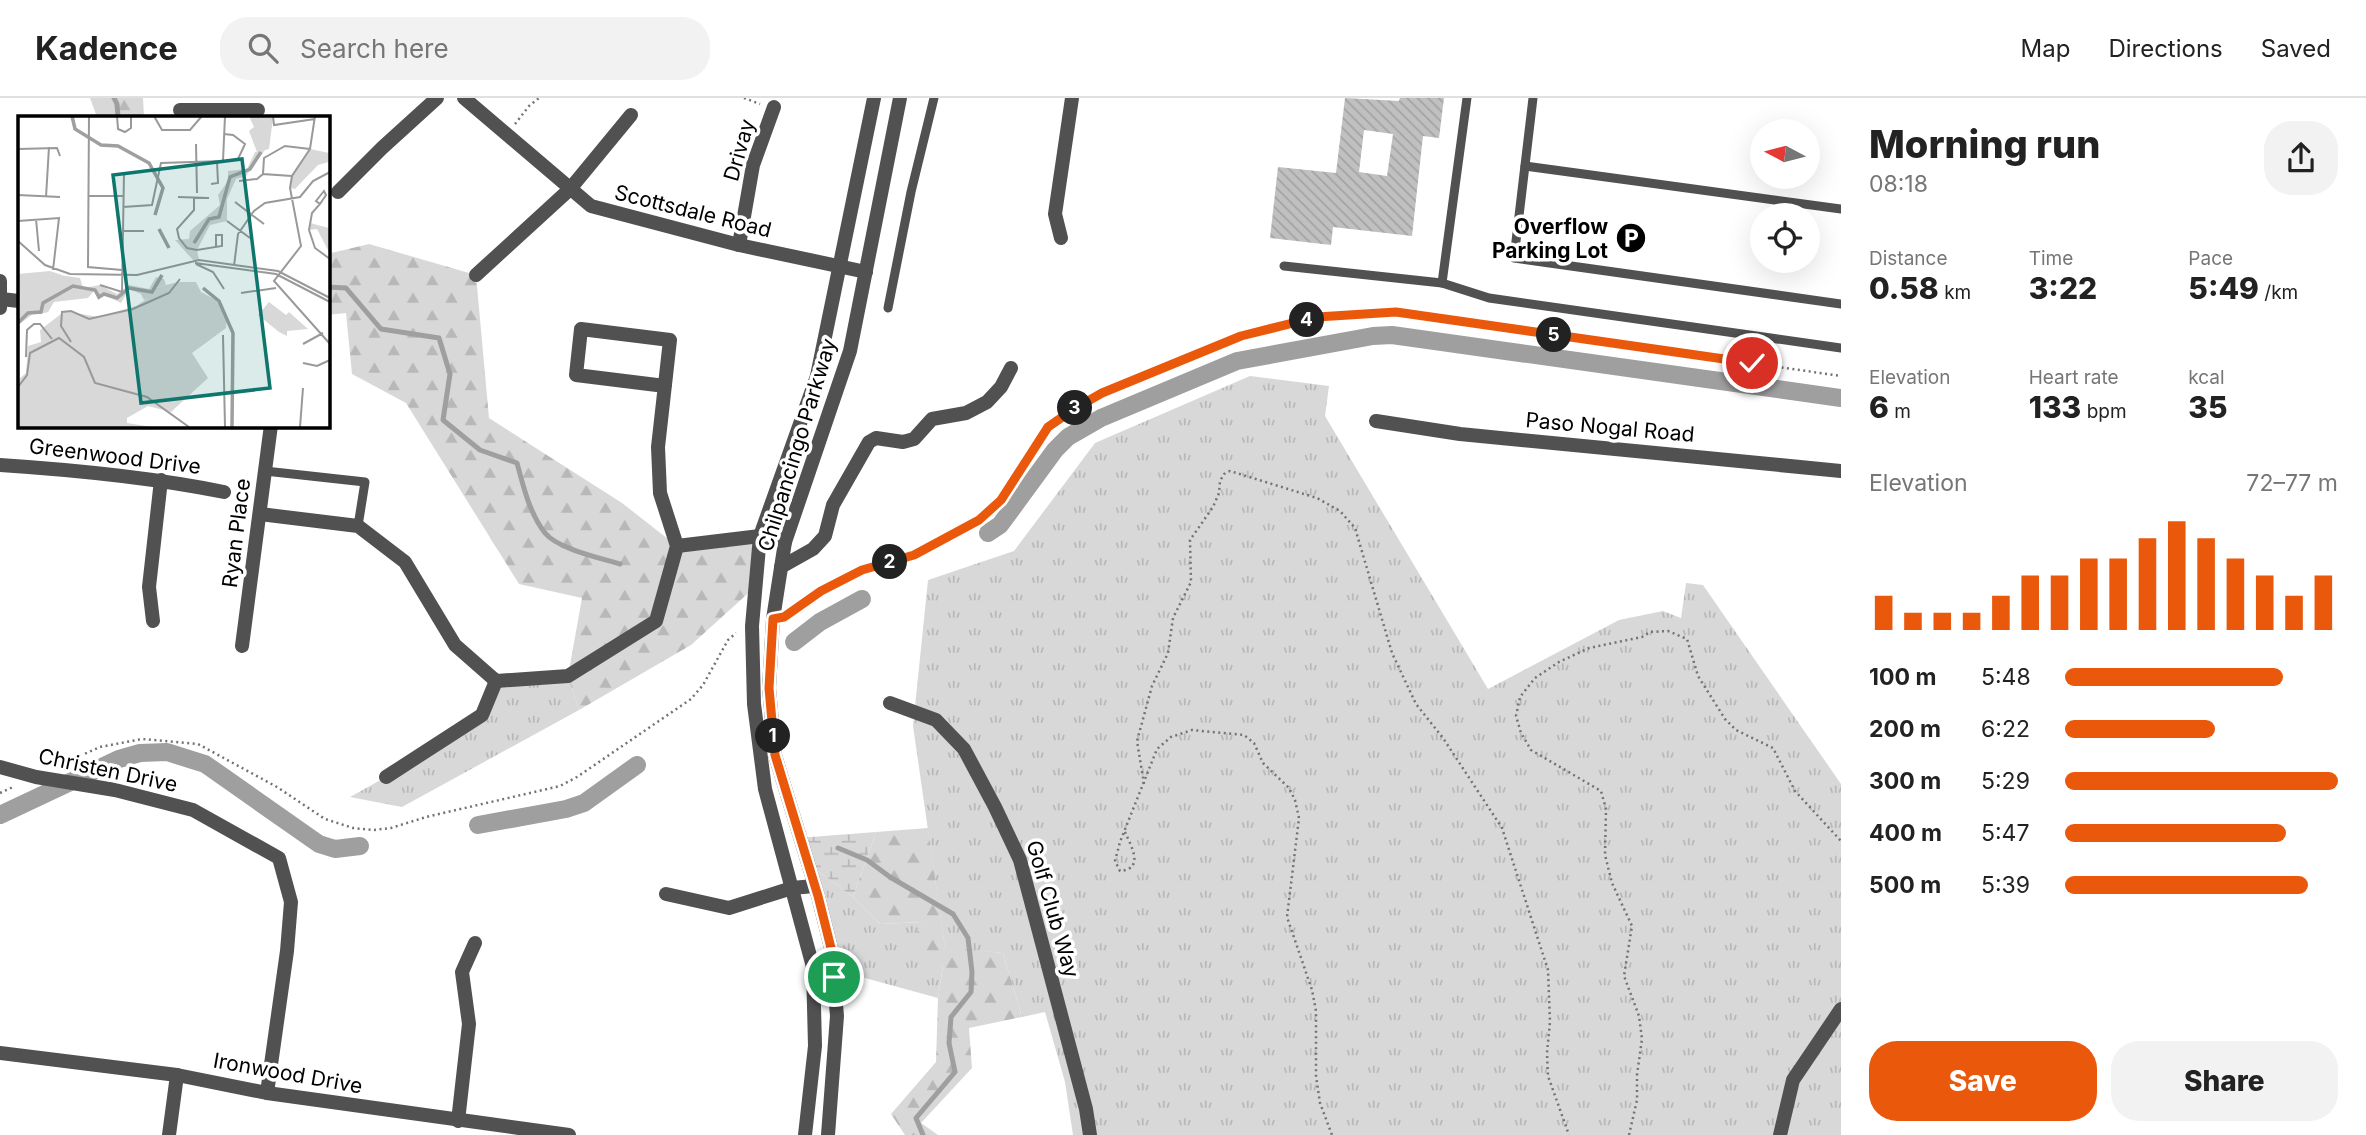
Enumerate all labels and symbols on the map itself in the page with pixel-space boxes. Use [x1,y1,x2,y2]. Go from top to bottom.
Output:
inset map [18,116,329,427]
street label: Drivay [718,116,760,184]
north arrow [1750,119,1820,189]
street label: Scottsdale Road [612,179,774,243]
place label: Overflow Parking Lot [1492,214,1608,263]
parking icon: Overflow Parking Lot [1614,221,1648,255]
pin: 4 [1290,302,1324,338]
pin: 5 [1536,317,1572,352]
pin [1722,333,1782,393]
street label: Chilpancingo Parkway [753,335,841,555]
pin: 3 [1058,390,1092,426]
street label: Paso Nogal Road [1524,407,1696,447]
street label: Greenwood Drive [28,433,202,479]
street label: Ryan Place [217,477,255,589]
pin: 2 [872,545,908,580]
pin: 1 [756,718,790,754]
street label: Christen Drive [36,743,180,797]
street label: Golf Club Way [1021,838,1085,981]
pin [804,947,864,1007]
street label: Ironwood Drive [211,1048,365,1098]

